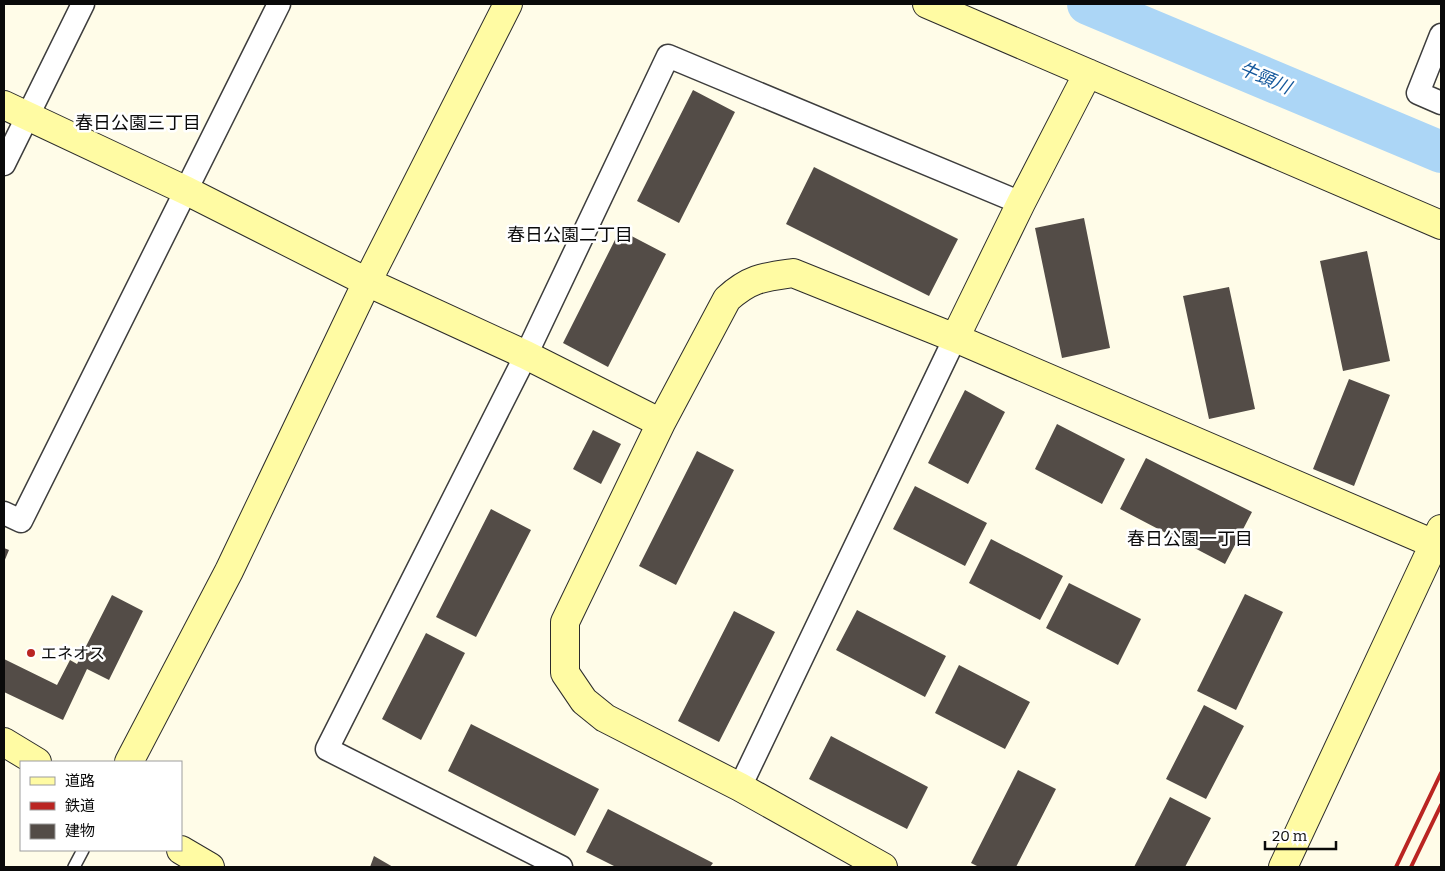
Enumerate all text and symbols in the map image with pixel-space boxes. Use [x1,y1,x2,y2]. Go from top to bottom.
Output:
water label: 牛頸川 [1236,57,1296,99]
district label: 春日公園三丁目 [75,112,201,134]
district label: 春日公園二丁目 [507,224,633,246]
district label: 春日公園一丁目 [1127,528,1253,550]
place label: エネオス [41,644,105,663]
marker: エネオス [25,647,37,659]
legend [20,761,182,851]
text: 道路 [65,772,95,790]
text: 鉄道 [65,797,95,815]
scale bar [1265,818,1336,850]
text: 建物 [65,822,95,840]
text: 20 m [1272,827,1308,845]

